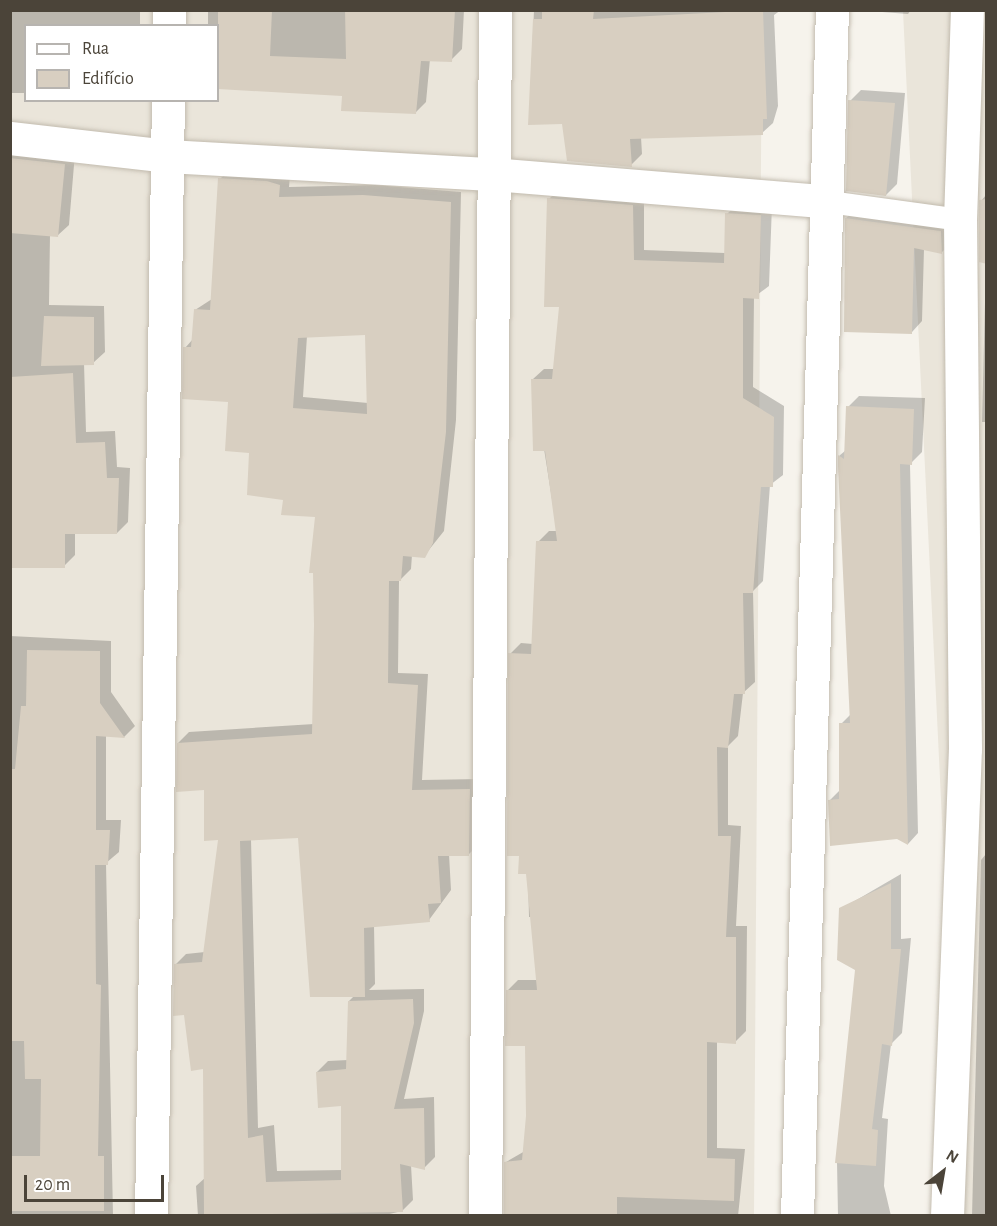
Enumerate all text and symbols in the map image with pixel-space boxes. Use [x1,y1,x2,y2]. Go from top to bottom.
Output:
legend [24,24,219,102]
text: Rua [82,40,109,58]
text: Edifício [82,70,134,88]
north arrow [913,1142,973,1202]
text: N [943,1147,961,1166]
scale bar [27,1163,166,1201]
text: 20 m [35,1176,70,1194]

